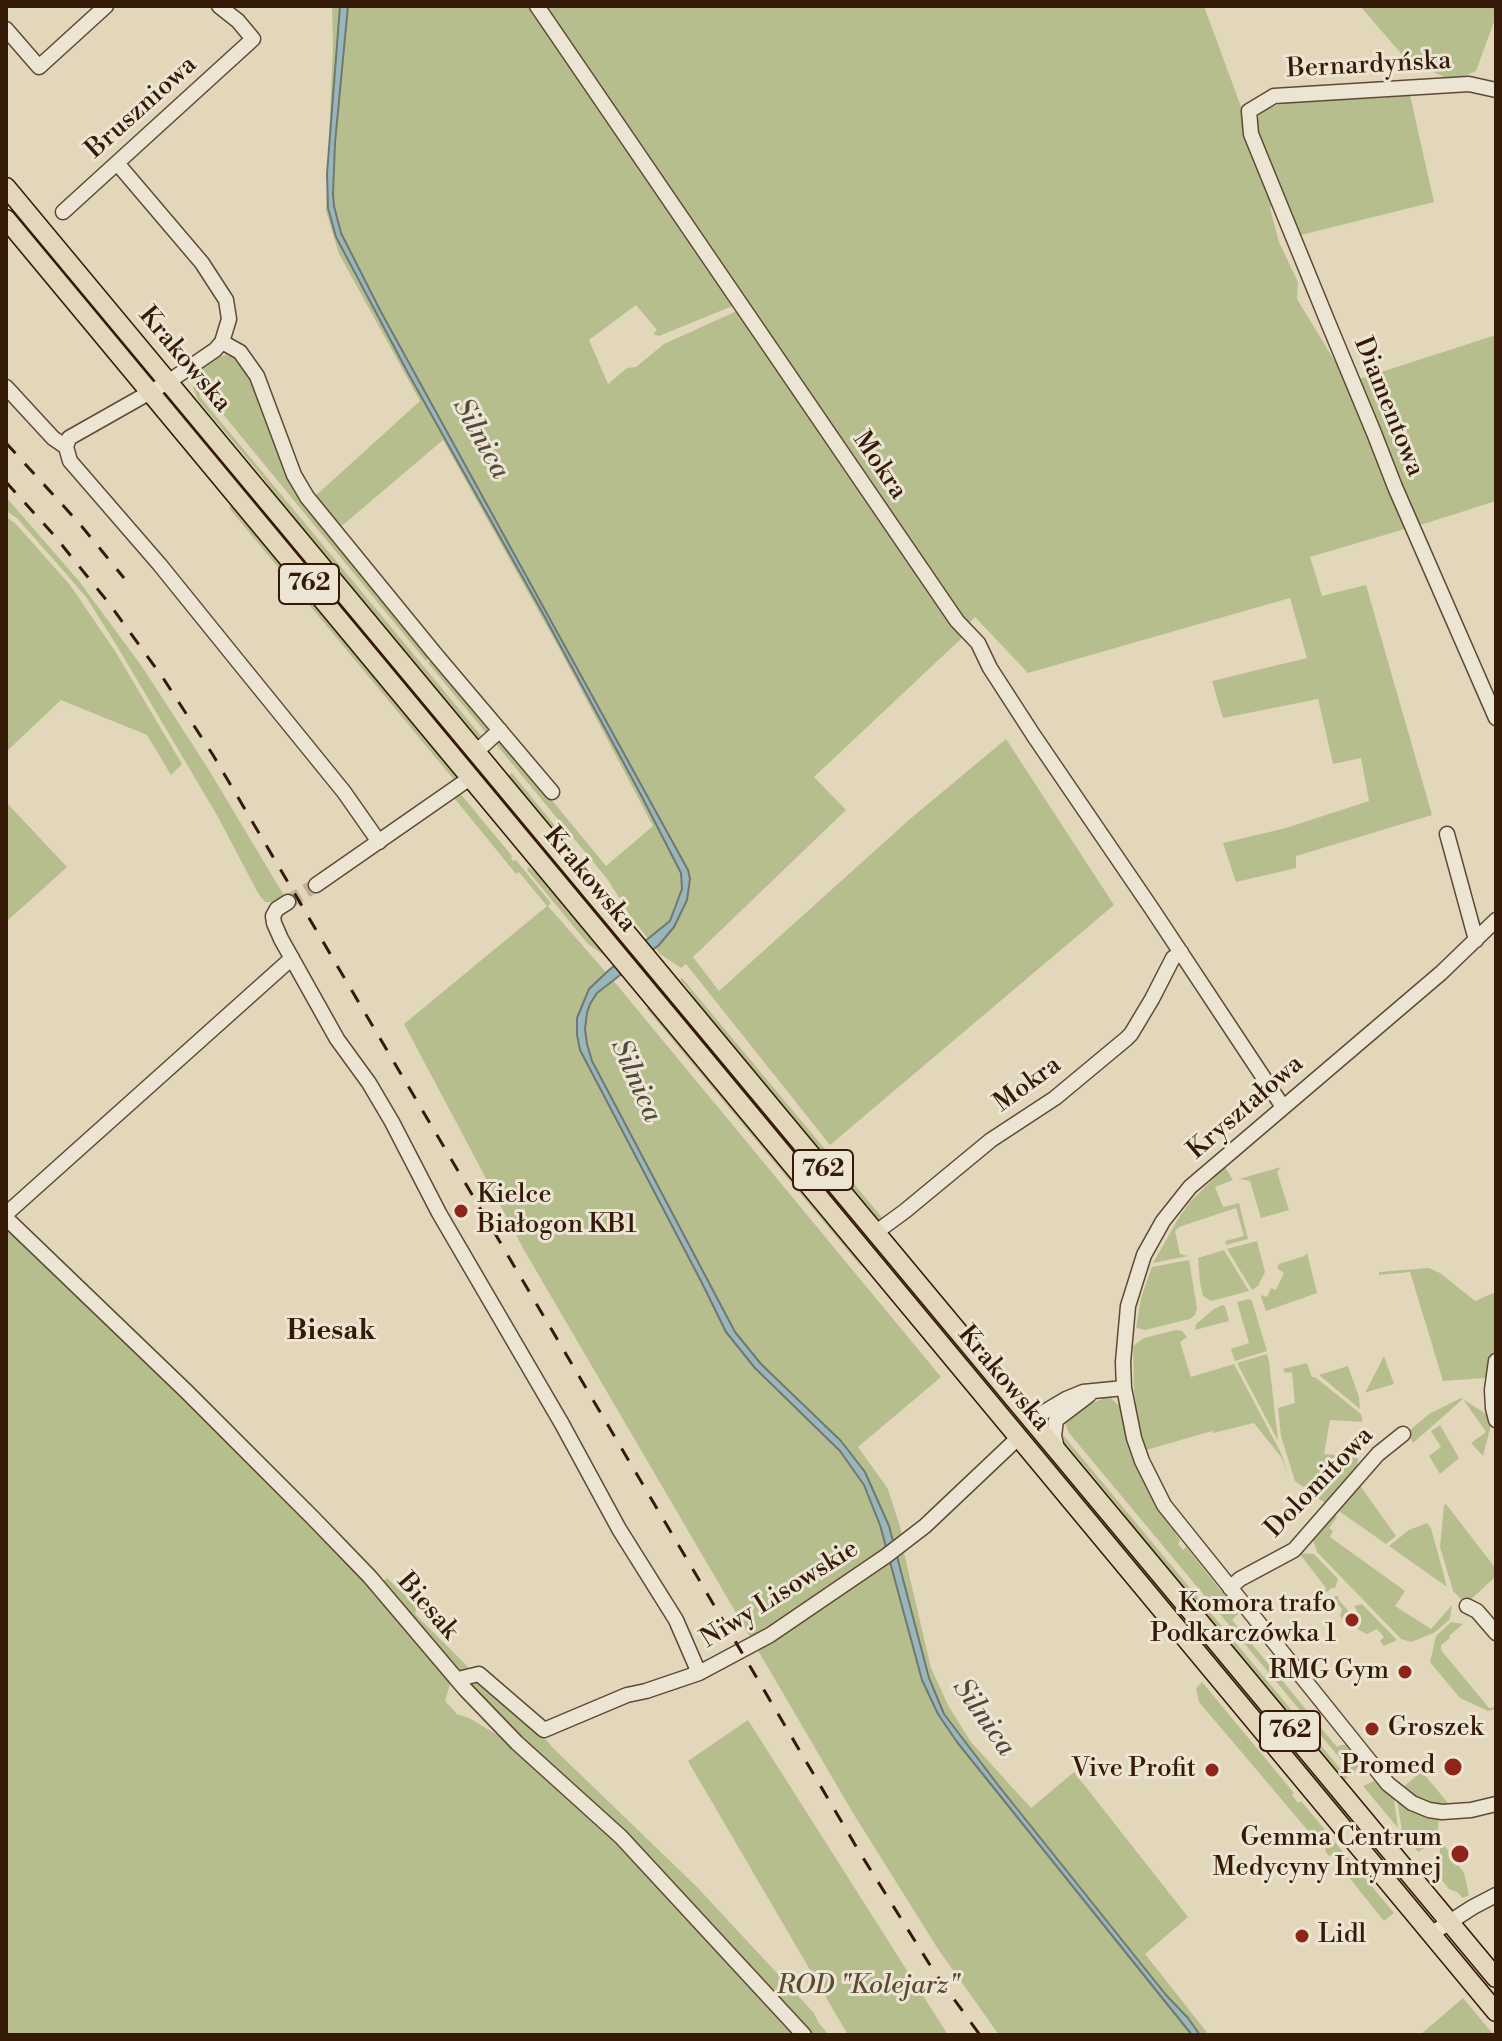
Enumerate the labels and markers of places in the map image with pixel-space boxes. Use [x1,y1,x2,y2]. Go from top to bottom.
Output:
place label: Kielce Białogon KB1 [477,1180,637,1242]
marker: Kielce Białogon KB1 [452,1202,470,1220]
place label: Komora trafo Podkarczówka 1 [1150,1589,1336,1650]
marker: Komora trafo Podkarczówka 1 [1343,1611,1361,1629]
place label: RMG Gym [1269,1656,1389,1688]
marker: RMG Gym [1396,1663,1414,1681]
place label: Groszek [1388,1713,1483,1745]
marker: Groszek [1363,1720,1381,1738]
place label: Promed [1341,1751,1435,1783]
place label: Vive Profit [1072,1754,1196,1786]
marker: Promed [1442,1756,1464,1778]
marker: Vive Profit [1203,1761,1221,1779]
place label: Gemma Centrum Medycyny Intymnej [1213,1823,1442,1884]
marker: Gemma Centrum Medycyny Intymnej [1449,1843,1471,1865]
place label: Lidl [1318,1920,1366,1952]
marker: Lidl [1293,1927,1311,1945]

